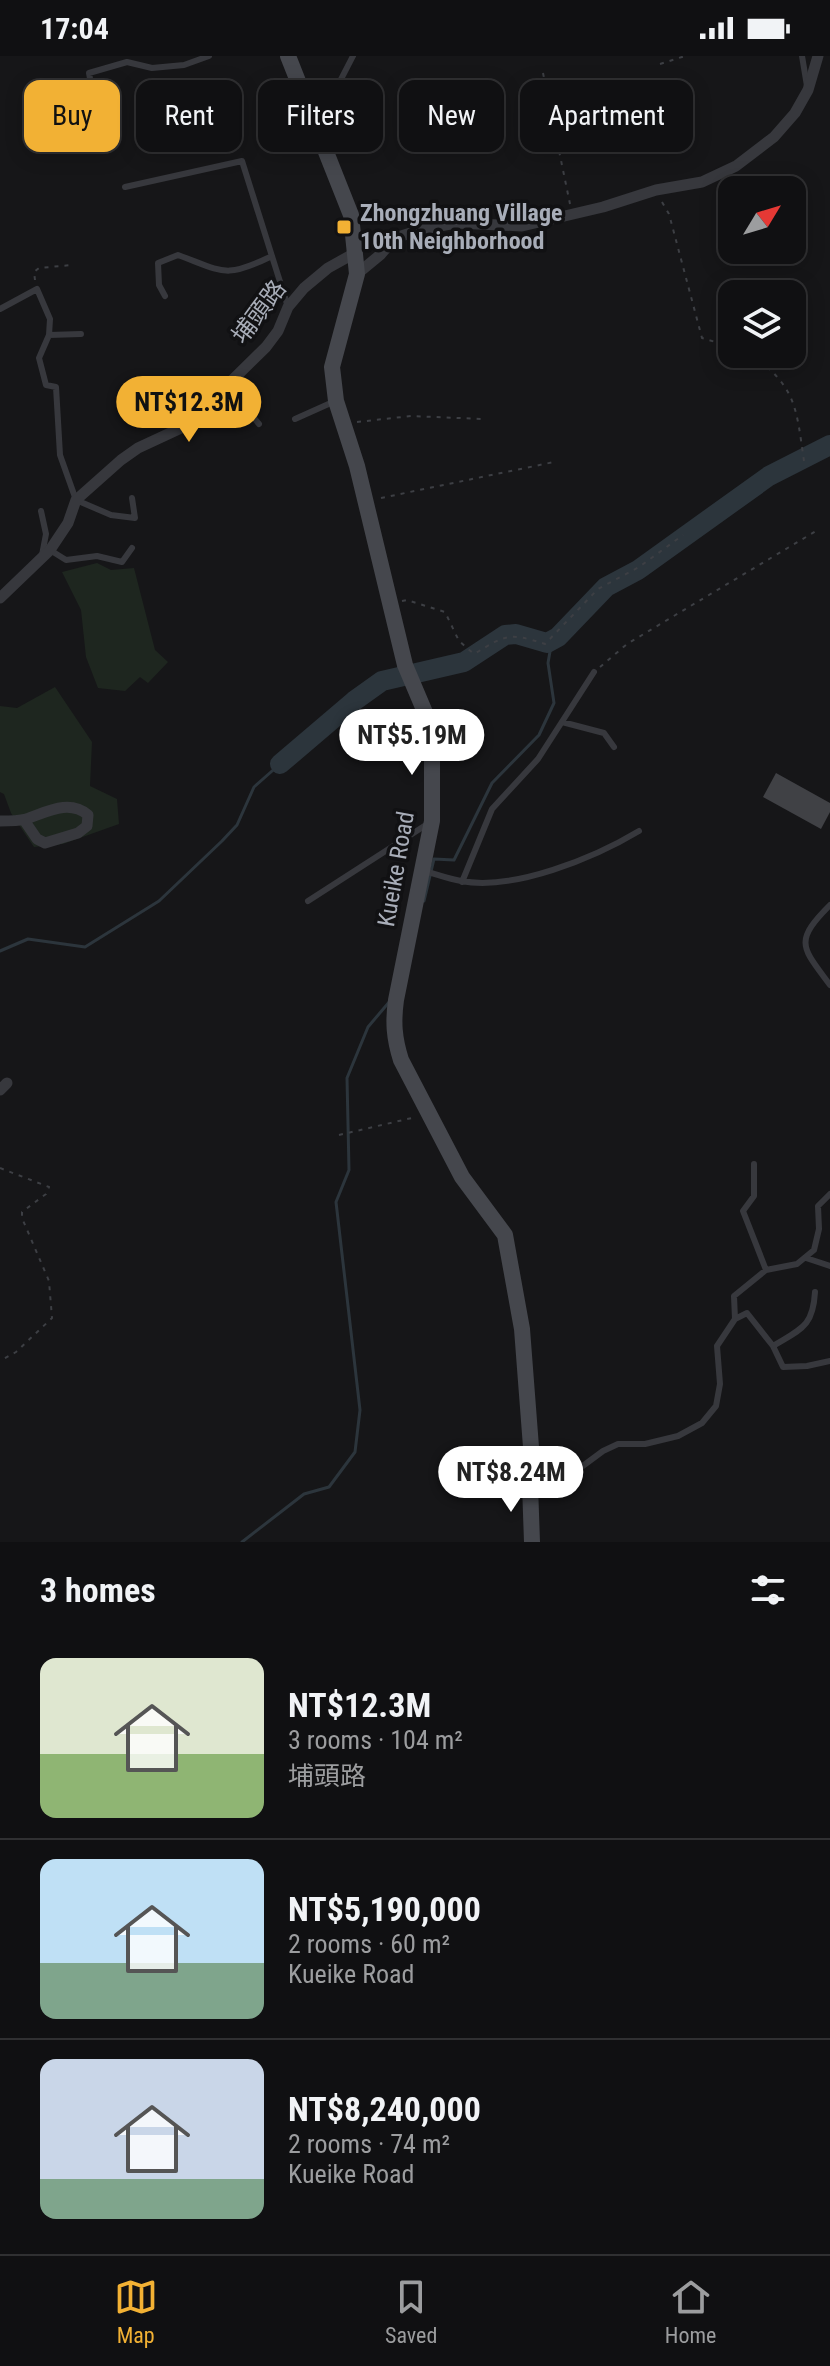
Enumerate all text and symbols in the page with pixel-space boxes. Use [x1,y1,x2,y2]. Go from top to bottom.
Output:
text: 17:04 [40,11,109,46]
chip: Buy [24,80,120,152]
chip: Rent [136,80,242,152]
chip: Filters [258,80,383,152]
chip: New [399,80,504,152]
chip: Apartment [520,80,693,152]
north arrow [718,176,806,264]
map controls [718,176,806,368]
place label: Zhongzhuang Village 10th Neighborhood [360,199,562,255]
marker: Zhongzhuang Village 10th Neighborhood [335,218,353,236]
street label: 埔頭路 [226,275,292,349]
button: layers [718,280,806,368]
pin: NT$12.3M [106,376,272,444]
text: NT$12.3M [134,387,244,417]
pin: NT$5.19M [329,709,495,777]
text: NT$5.19M [357,720,467,750]
street label: Kueike Road [372,809,420,929]
pin: NT$8.24M [428,1446,594,1514]
text: NT$8.24M [456,1457,566,1487]
icon: filters [746,1568,790,1612]
text: 3 homes [40,1570,156,1610]
text: NT$12.3M [288,1685,431,1725]
icon: home [104,1690,200,1786]
text: 3 rooms · 104 m² [288,1725,463,1755]
text: 埔頭路 [288,1761,366,1791]
text: NT$5,190,000 [288,1889,481,1929]
icon: home [104,1891,200,1987]
text: 2 rooms · 60 m² [288,1929,450,1959]
text: Kueike Road [288,1959,414,1989]
text: NT$8,240,000 [288,2089,481,2129]
icon: home [104,2091,200,2187]
text: 2 rooms · 74 m² [288,2129,450,2159]
text: Kueike Road [288,2159,414,2189]
tab: Map [114,2275,158,2348]
tab: Saved [385,2275,437,2348]
tab: Home [665,2275,716,2348]

